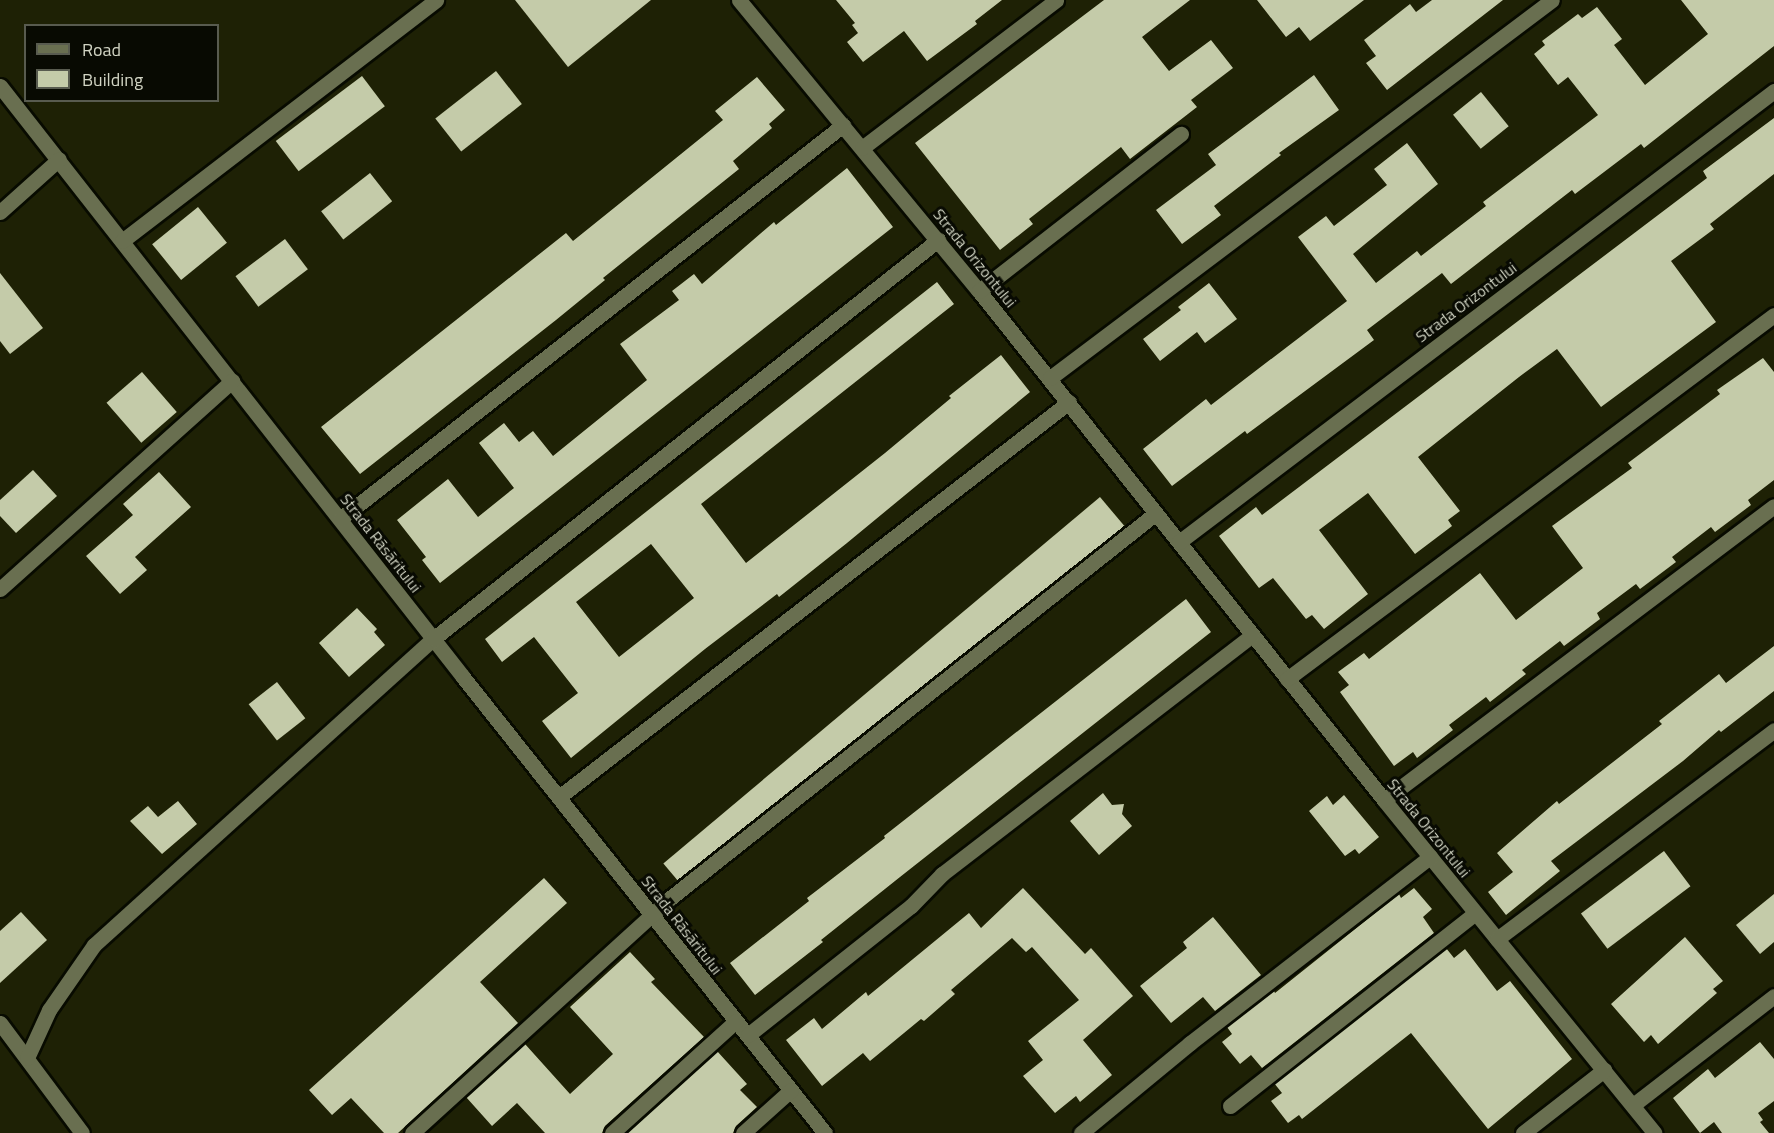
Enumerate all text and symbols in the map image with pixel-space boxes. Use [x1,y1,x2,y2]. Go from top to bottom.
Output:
legend [24,24,219,102]
text: Road [82,36,121,63]
text: Building [82,66,143,93]
street label: Strada Orizontului [929,205,1021,311]
street label: Strada Orizontului [1412,258,1520,346]
street label: Strada Răsăritului [337,490,425,596]
street label: Strada Orizontului [1383,775,1475,881]
street label: Strada Răsăritului [638,872,726,978]

